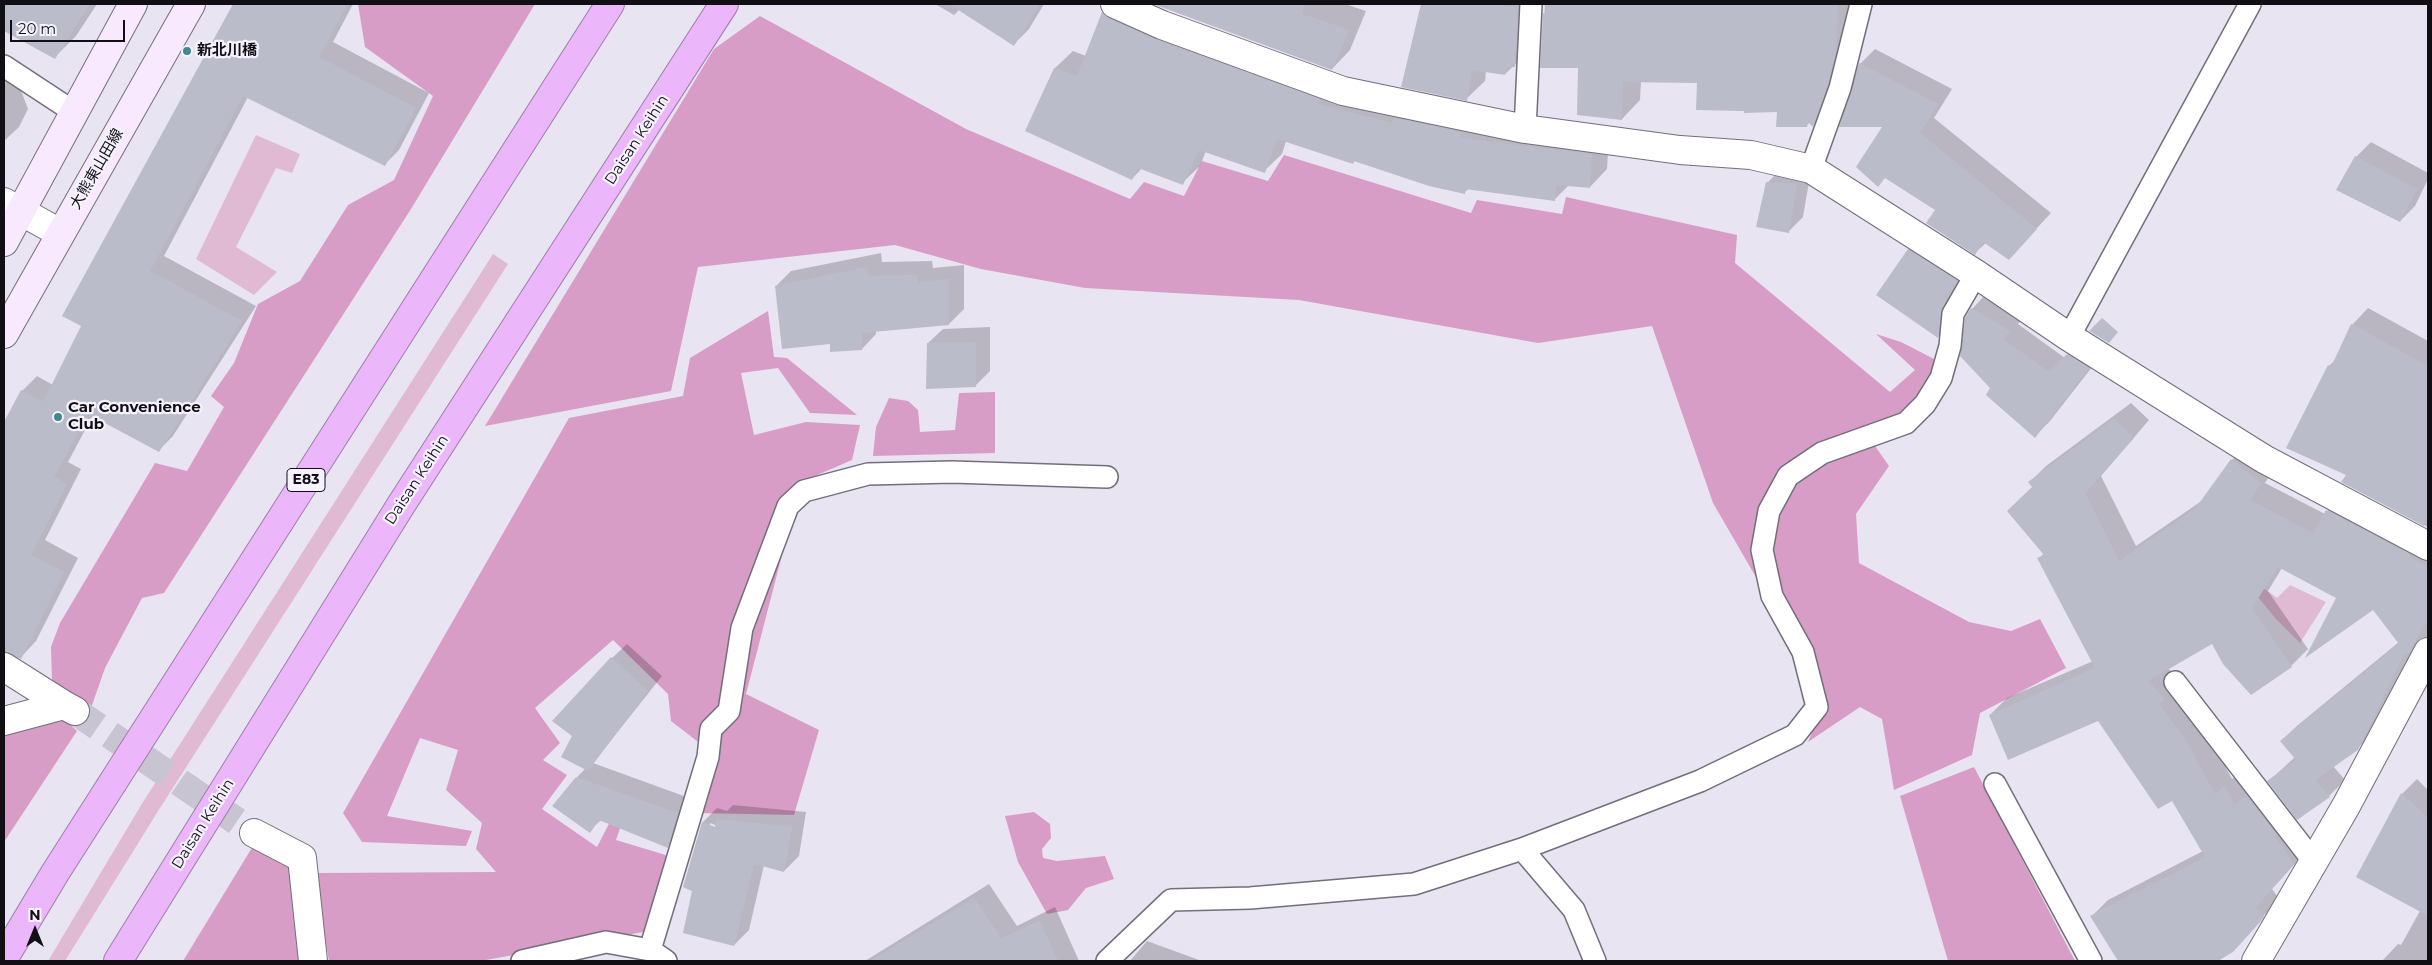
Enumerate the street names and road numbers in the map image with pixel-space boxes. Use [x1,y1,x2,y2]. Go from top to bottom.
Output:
street label: Daisan Keihin [601,92,673,188]
street label: 大熊東山田線 [67,126,127,212]
street label: Daisan Keihin [381,432,453,528]
road number: E83 [287,468,325,492]
street label: Daisan Keihin [168,775,238,873]

